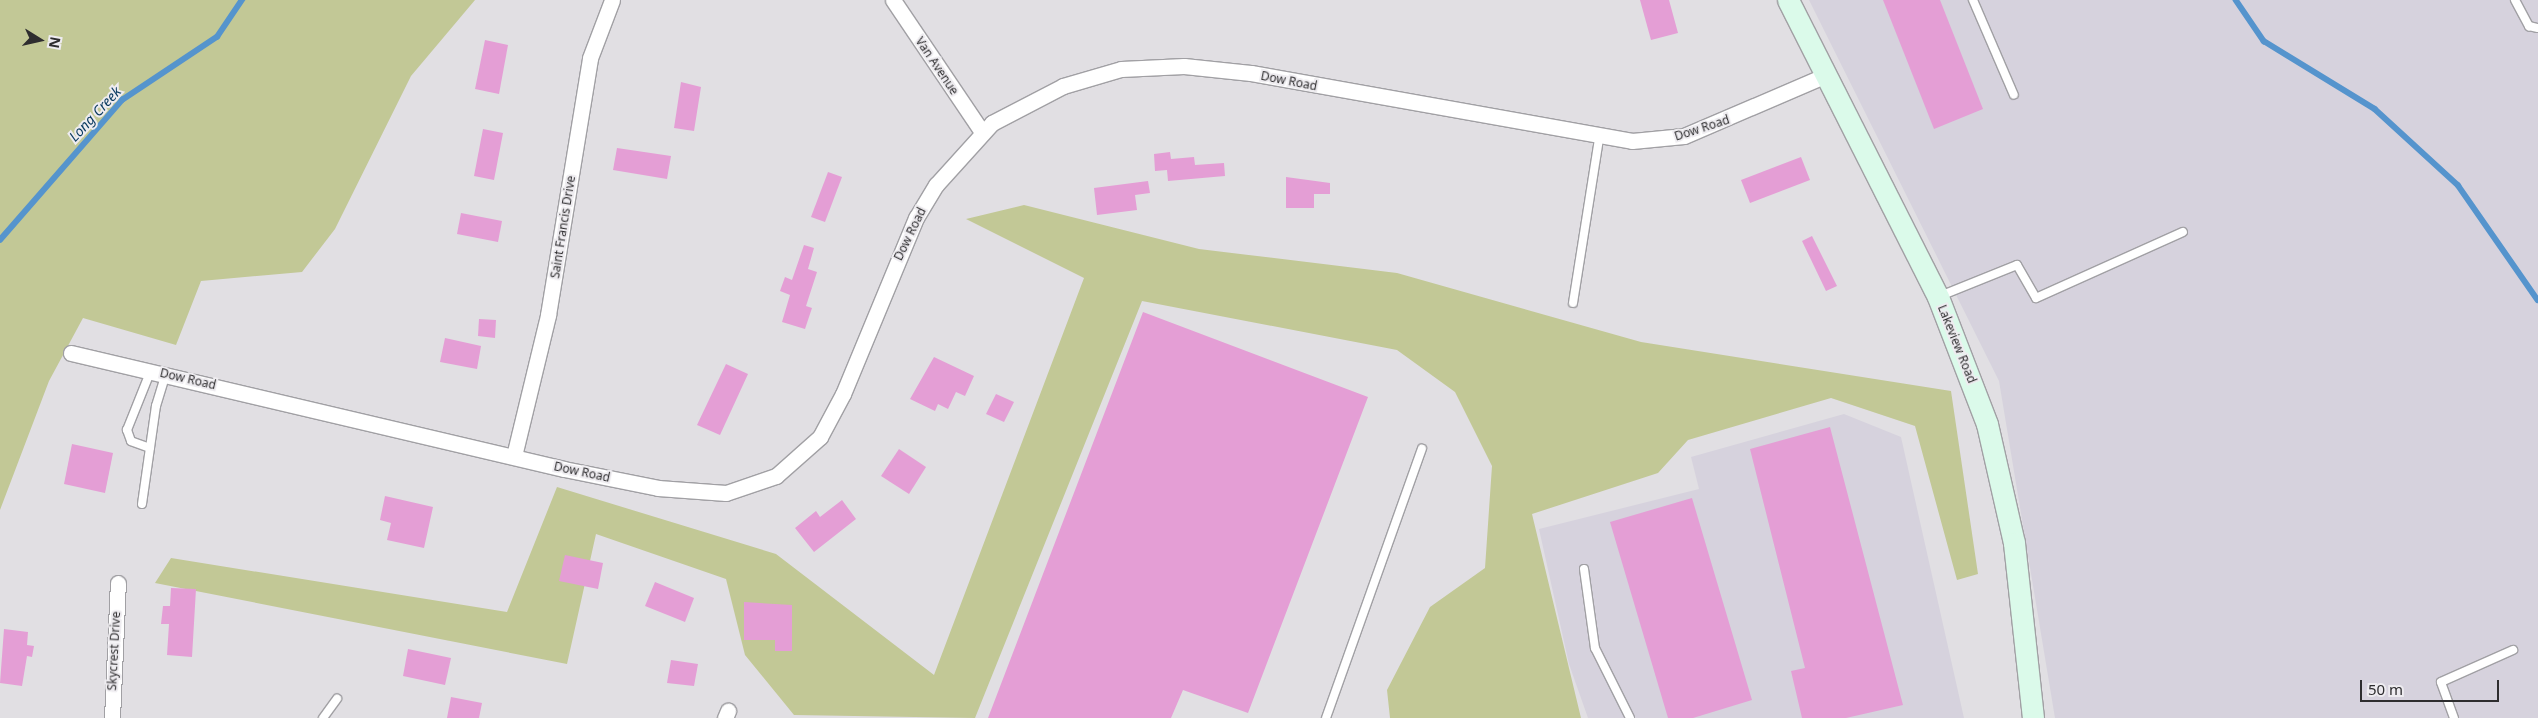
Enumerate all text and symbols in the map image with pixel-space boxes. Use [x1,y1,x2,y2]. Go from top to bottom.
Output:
north arrow [15,15,65,65]
street label: Van Avenue [912,34,962,98]
text: N [45,35,66,50]
street label: Dow Road [1260,68,1318,94]
water label: Long Creek [65,83,125,145]
street label: Dow Road [1673,112,1731,144]
street label: Saint Francis Drive [548,175,578,279]
street label: Dow Road [891,205,929,263]
street label: Lakeview Road [1935,303,1979,385]
street label: Dow Road [159,366,217,392]
street label: Dow Road [553,459,611,485]
street label: Skycrest Drive [105,611,123,691]
scale bar [2363,670,2502,702]
text: 50 m [2368,679,2403,699]

